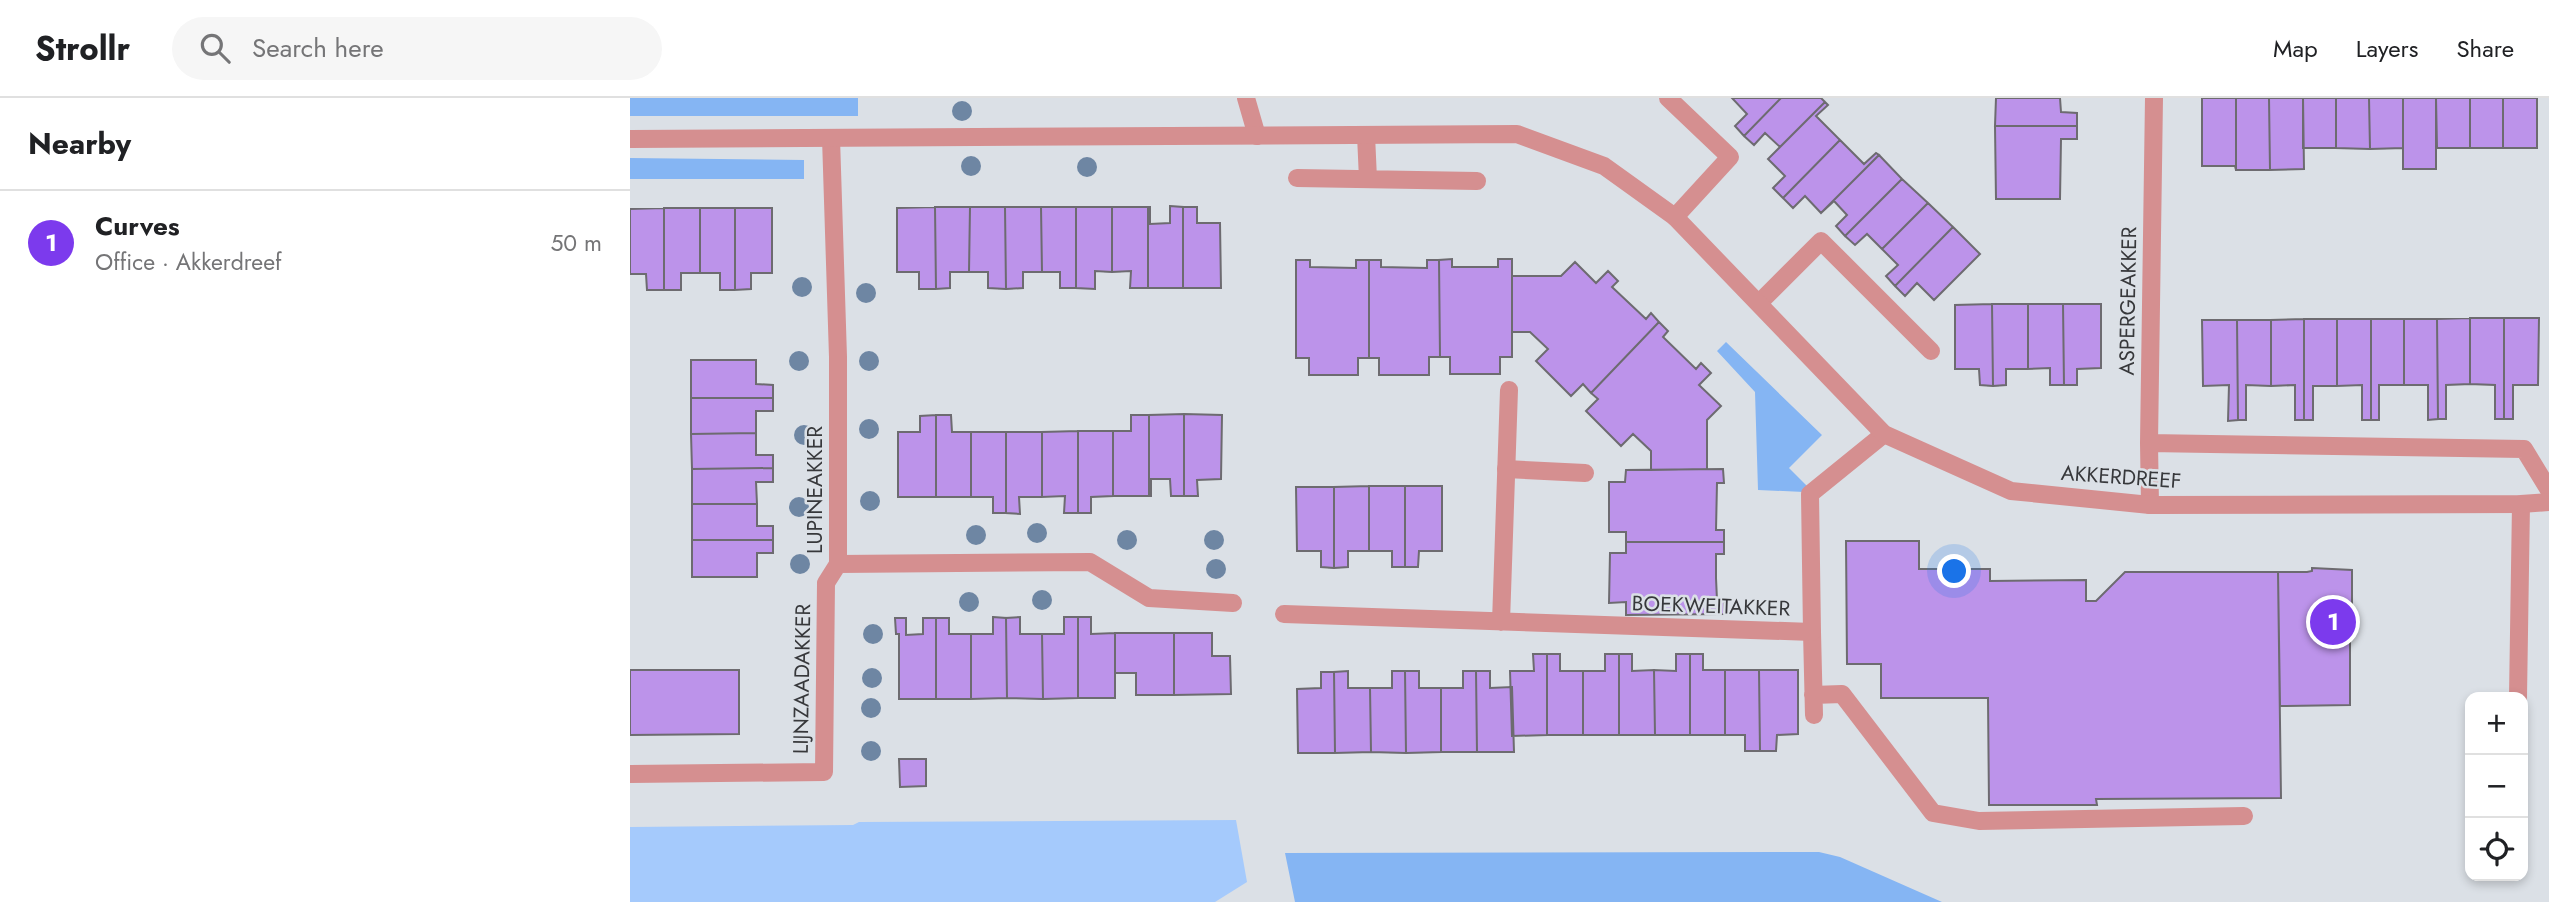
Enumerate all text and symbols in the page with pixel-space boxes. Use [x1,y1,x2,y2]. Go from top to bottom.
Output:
search box [172,17,662,80]
text: Strollr [35,25,130,72]
icon: search [196,29,234,67]
text: Search here [252,29,384,67]
text: Map [2273,31,2318,66]
text: Layers [2356,31,2418,66]
text: Share [2456,31,2514,66]
text: Nearby [28,122,131,165]
text: Curves [95,207,180,245]
text: 1 [45,226,57,260]
text: 50 m [550,226,602,260]
street label: ASPERGEAKKER [2112,226,2144,376]
text: Office · Akkerdreef [95,245,282,279]
street label: LUPINEAKKER [800,426,830,554]
street label: AKKERDREEF [2060,458,2182,496]
your location [1937,554,1971,588]
street label: BOEKWEITAKKER [1631,588,1791,624]
pin: 1 [2310,596,2356,648]
street label: LIJNZAADAKKER [786,603,818,754]
map controls [2465,692,2528,881]
button: + [2465,692,2528,755]
button: − [2465,755,2528,818]
button: locate [2465,818,2528,881]

